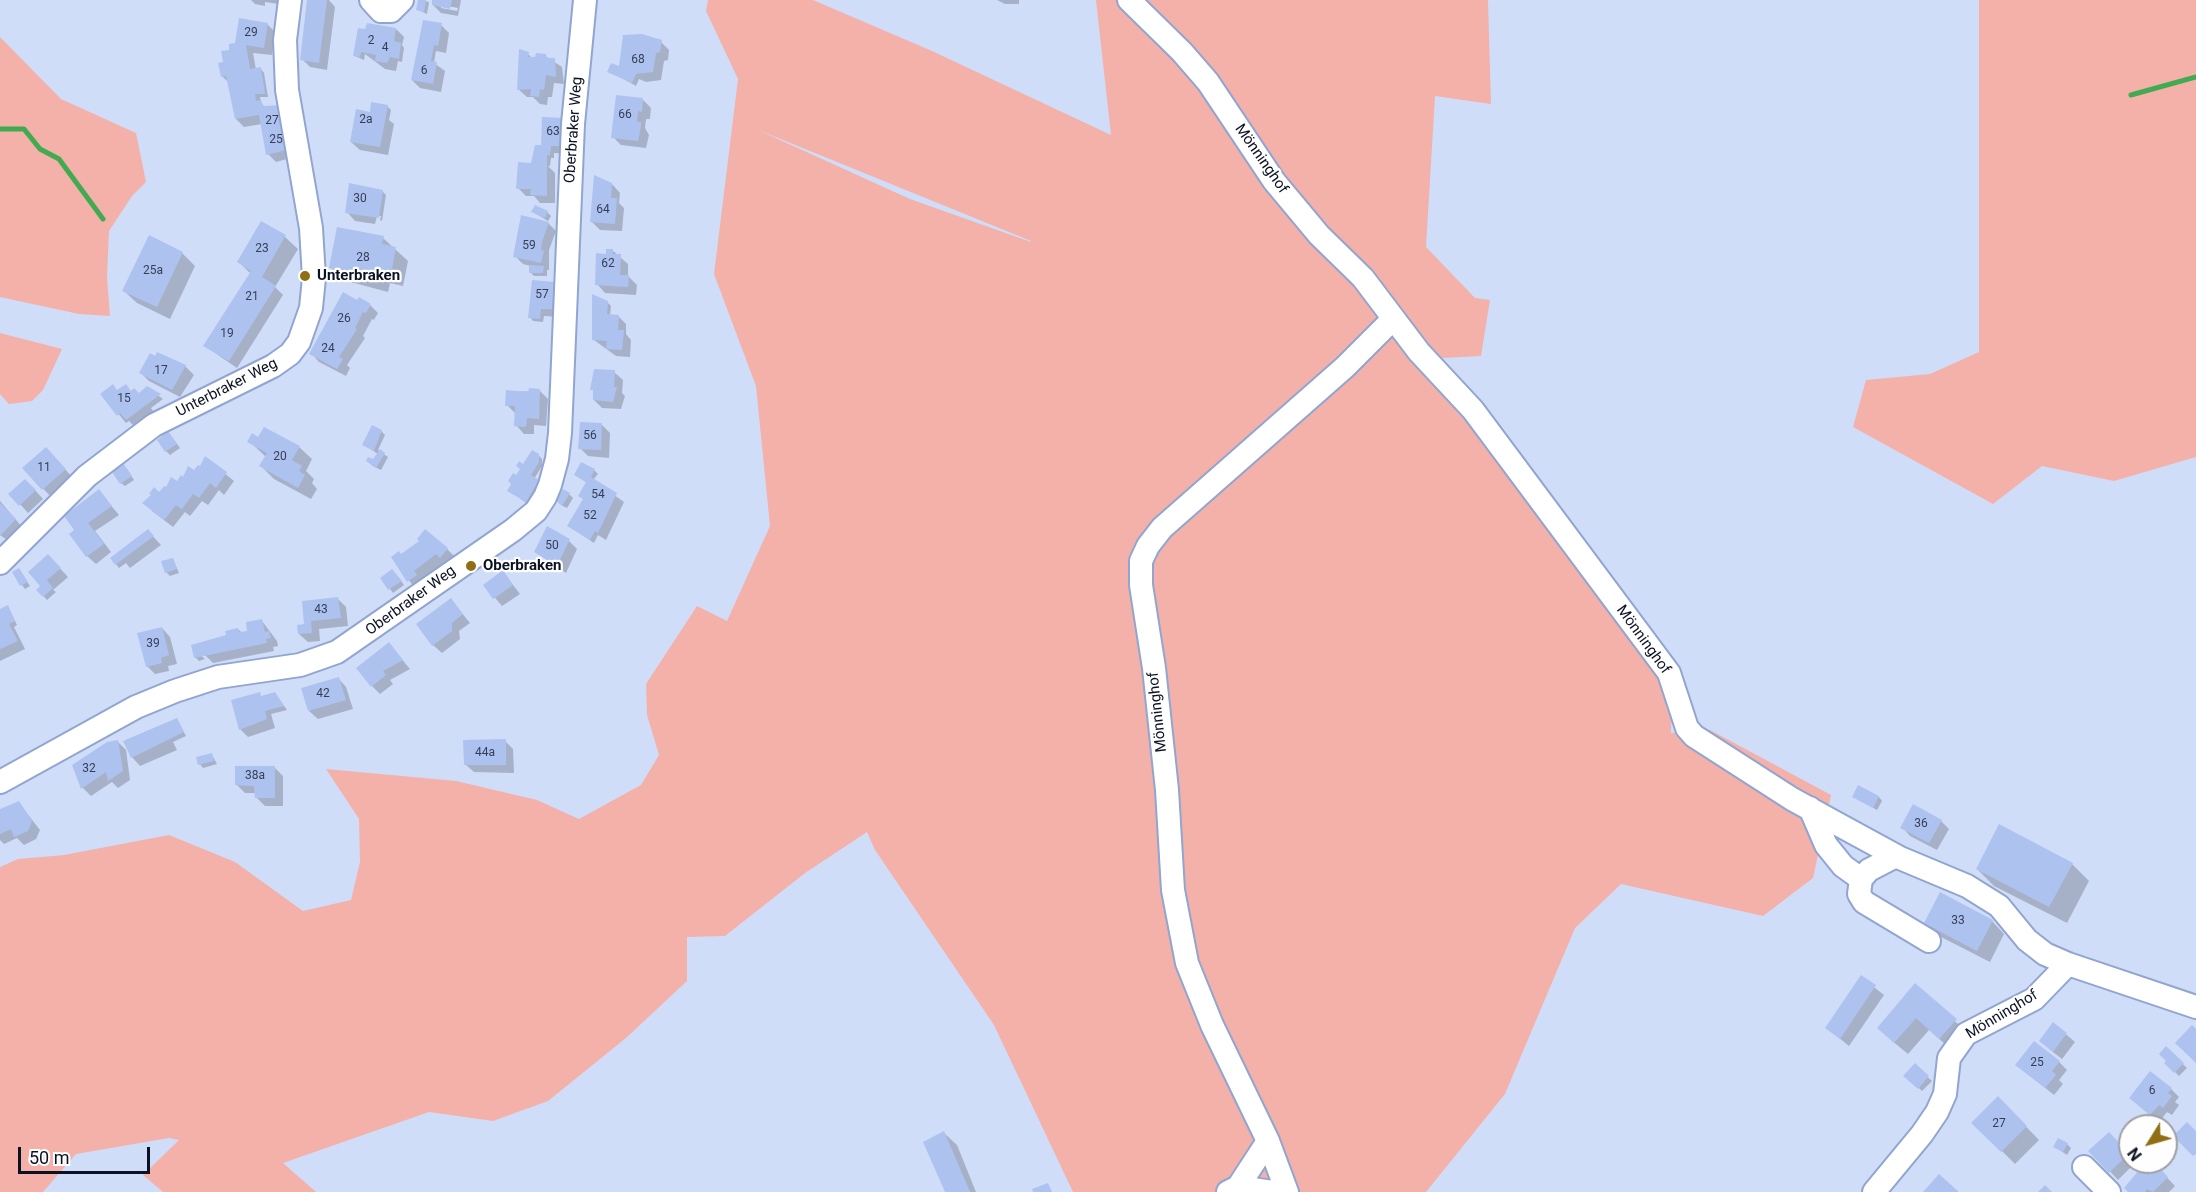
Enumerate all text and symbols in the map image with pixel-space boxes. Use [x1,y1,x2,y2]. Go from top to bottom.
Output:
house number: 29 [244,26,258,40]
house number: 2 [368,34,374,48]
house number: 4 [382,41,388,55]
house number: 68 [631,53,645,67]
house number: 6 [421,64,427,78]
street label: Oberbraker Weg [561,76,587,184]
house number: 66 [618,108,632,122]
house number: 2a [359,113,373,127]
house number: 27 [265,114,279,128]
street label: Mönninghof [1231,121,1291,197]
house number: 63 [546,125,560,139]
house number: 25 [269,133,283,147]
house number: 30 [353,192,367,206]
house number: 64 [596,203,610,217]
house number: 59 [522,239,536,253]
house number: 23 [255,242,269,256]
house number: 28 [356,251,370,265]
house number: 62 [601,257,615,271]
house number: 25a [143,264,163,278]
place label: Unterbraken [317,267,400,285]
marker: Unterbraken [298,269,312,283]
house number: 57 [535,288,549,302]
house number: 21 [245,290,259,304]
house number: 26 [337,312,351,326]
house number: 19 [220,327,234,341]
house number: 24 [321,342,335,356]
street label: Unterbraker Weg [173,355,281,421]
house number: 17 [154,364,168,378]
house number: 15 [117,392,131,406]
house number: 56 [583,429,597,443]
house number: 20 [273,450,287,464]
house number: 11 [37,461,51,475]
house number: 54 [591,488,605,502]
house number: 52 [583,509,597,523]
house number: 50 [545,539,559,553]
place label: Oberbraken [483,557,561,575]
marker: Oberbraken [464,559,478,573]
street label: Oberbraker Weg [362,562,460,640]
street label: Mönninghof [1612,602,1674,678]
house number: 43 [314,603,328,617]
house number: 39 [146,637,160,651]
street label: Mönninghof [1145,671,1171,753]
house number: 42 [316,687,330,701]
house number: 44a [475,746,495,760]
house number: 32 [82,762,96,776]
house number: 38a [245,769,265,783]
house number: 36 [1914,817,1928,831]
house number: 33 [1951,914,1965,928]
street label: Mönninghof [1963,987,2041,1043]
house number: 25 [2030,1056,2044,1070]
house number: 6 [2149,1084,2155,1098]
north arrow [2118,1114,2178,1174]
house number: 27 [1992,1117,2006,1131]
scale bar [21,1135,153,1173]
text: N [2124,1144,2146,1164]
text: 50 m [29,1147,69,1168]

